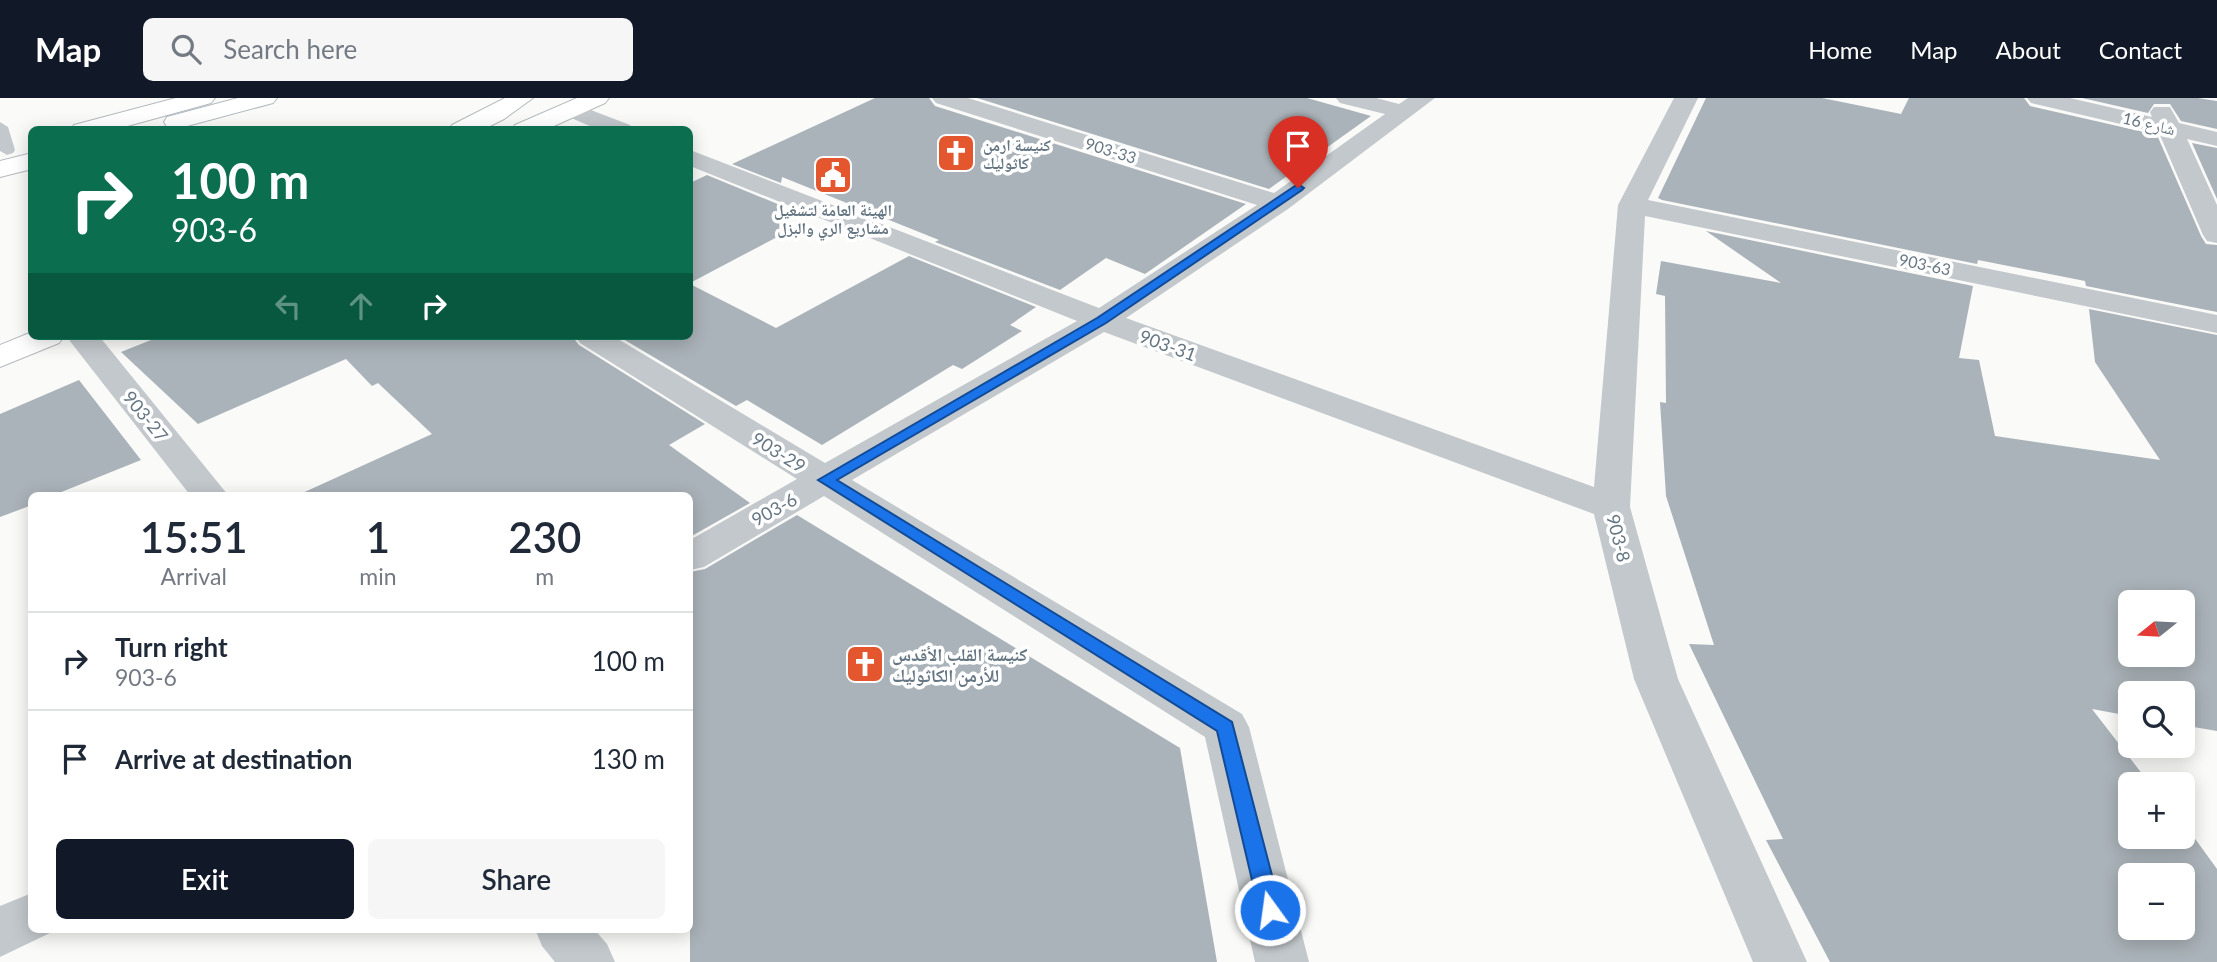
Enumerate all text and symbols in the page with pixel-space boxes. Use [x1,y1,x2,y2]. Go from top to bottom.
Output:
search box [143,18,633,81]
text: Map [35,29,101,69]
icon: search [167,30,205,68]
text: Search here [223,33,357,65]
text: Home [1808,35,1872,64]
text: Map [1910,35,1958,64]
text: About [1996,35,2061,64]
text: Contact [2099,35,2182,64]
street label: شارع 16 [2121,108,2177,140]
pin [1268,116,1328,188]
icon: arrive [1279,127,1317,165]
church icon: كنيسة ارمن كاثوليك [935,132,977,174]
street label: 903-33 [1083,133,1139,167]
place label: كنيسة ارمن كاثوليك [983,135,1051,172]
text: 100 m [171,151,309,209]
icon: right [56,154,147,245]
public building icon: الهيئة العامة لتشغيل مشاريع الري والبزل [812,154,854,196]
place label: الهيئة العامة لتشغيل مشاريع الري والبزل [774,200,892,240]
text: 903-6 [171,210,257,249]
street label: 903-63 [1897,249,1953,279]
icon: left [269,287,307,325]
icon: ahead [342,287,380,325]
icon: right [415,287,453,325]
street label: 903-31 [1137,325,1199,365]
street label: 903-27 [119,386,173,446]
street label: 903-29 [748,427,810,477]
street label: 903-6 [747,488,801,530]
text: 15:51 [140,512,248,562]
text: 1 [366,512,390,562]
text: 230 [508,512,581,562]
street label: 903-8 [1602,512,1636,564]
text: Arrival [161,562,227,590]
text: min [359,562,397,590]
text: m [535,562,554,590]
north arrow [2118,590,2194,667]
map controls [2118,590,2195,940]
text: Turn right [115,631,228,663]
icon: right [56,642,94,680]
church icon: كنيسة القلب الأقدس للأرمن الكاثوليك [844,643,886,685]
place label: كنيسة القلب الأقدس للأرمن الكاثوليك [892,643,1027,687]
text: 100 m [592,645,665,677]
text: 903-6 [115,663,177,691]
button: search [2118,681,2195,758]
icon: arrive [56,740,94,778]
text: Arrive at destination [115,743,352,775]
text: 130 m [592,743,665,775]
button: + [2118,772,2195,849]
button: Exit [56,839,354,919]
button: Share [368,839,665,919]
button: − [2118,863,2195,940]
position arrow [1233,873,1307,947]

